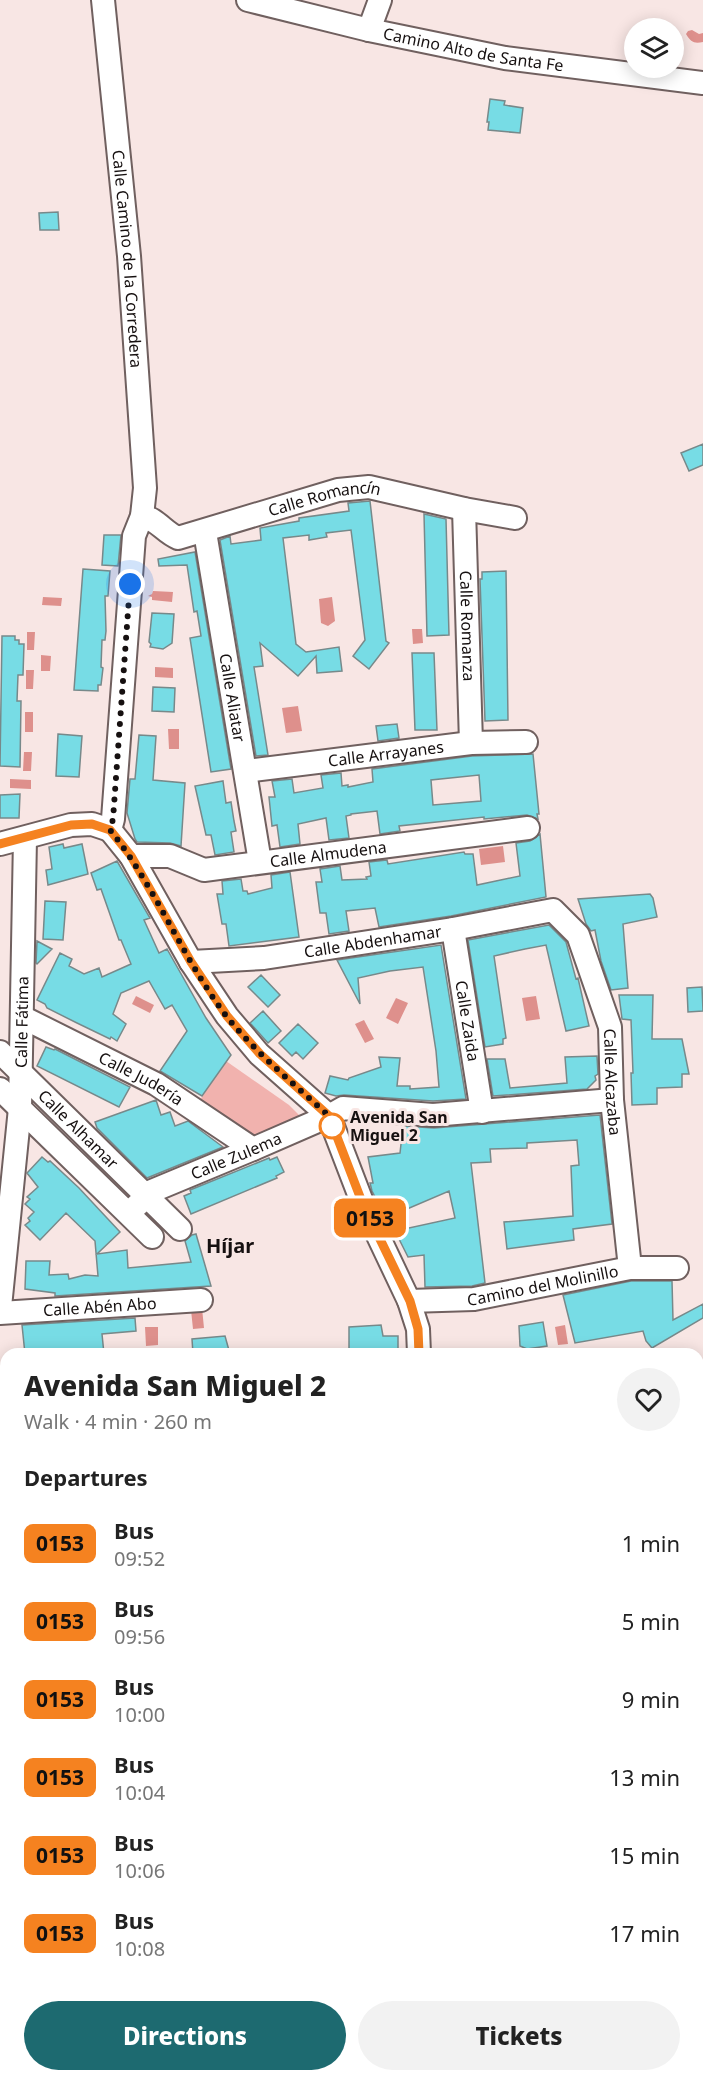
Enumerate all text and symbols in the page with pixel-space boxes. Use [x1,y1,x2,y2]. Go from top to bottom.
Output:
map controls [624,18,684,78]
button: layers [624,18,684,78]
street label: Camino Alto de Santa Fe [381,22,565,76]
street label: Calle Camino de la Corredera [107,149,148,369]
street label: Calle Romancín [265,476,383,521]
your location [115,569,145,599]
street label: Calle Romanza [455,570,480,682]
street label: Calle Aliatar [214,652,251,744]
street label: Calle Arrayanes [327,735,445,772]
street label: Calle Almudena [268,835,388,872]
street label: Calle Abdenhamar [302,920,443,963]
street label: Calle Fátima [10,976,33,1068]
street label: Calle Zaida [450,979,485,1063]
street label: Calle Alcazaba [599,1028,627,1137]
street label: Calle Judería [95,1046,188,1110]
street label: Calle Alhamar [33,1085,124,1174]
place label: Avenida San Miguel 2 [350,1106,448,1146]
marker: Avenida San Miguel 2 [319,1113,345,1139]
street label: Calle Zulema [187,1127,285,1185]
line badge: 0153 [328,1198,412,1238]
text: 0153 [346,1204,394,1232]
district label: Híjar [206,1232,254,1259]
street label: Camino del Molinillo [467,1260,620,1310]
street label: Calle Abén Abo [42,1292,157,1321]
text: Avenida San Miguel 2 [24,1366,326,1404]
button: heart [617,1368,680,1431]
text: Walk · 4 min · 260 m [24,1408,212,1435]
text: Departures [24,1462,148,1492]
text: Bus [114,1515,154,1545]
text: 1 min [622,1528,680,1558]
text: 0153 [36,1529,84,1557]
text: 09:52 [114,1545,165,1572]
text: Bus [114,1593,154,1623]
text: 5 min [622,1606,680,1636]
text: 0153 [36,1607,84,1635]
text: 09:56 [114,1623,165,1650]
text: Bus [114,1671,154,1701]
text: 9 min [622,1684,680,1714]
text: 0153 [36,1685,84,1713]
text: 10:00 [114,1701,165,1728]
text: Bus [114,1749,154,1779]
text: 13 min [609,1762,680,1792]
text: 0153 [36,1763,84,1791]
text: 10:04 [114,1779,165,1806]
text: Bus [114,1827,154,1857]
text: 15 min [609,1840,680,1870]
text: 0153 [36,1841,84,1869]
text: 10:06 [114,1857,165,1884]
text: Bus [114,1905,154,1935]
text: 17 min [609,1918,680,1948]
text: 0153 [36,1919,84,1947]
text: 10:08 [114,1935,165,1962]
button: Directions [24,2001,346,2070]
button: Tickets [358,2001,680,2070]

